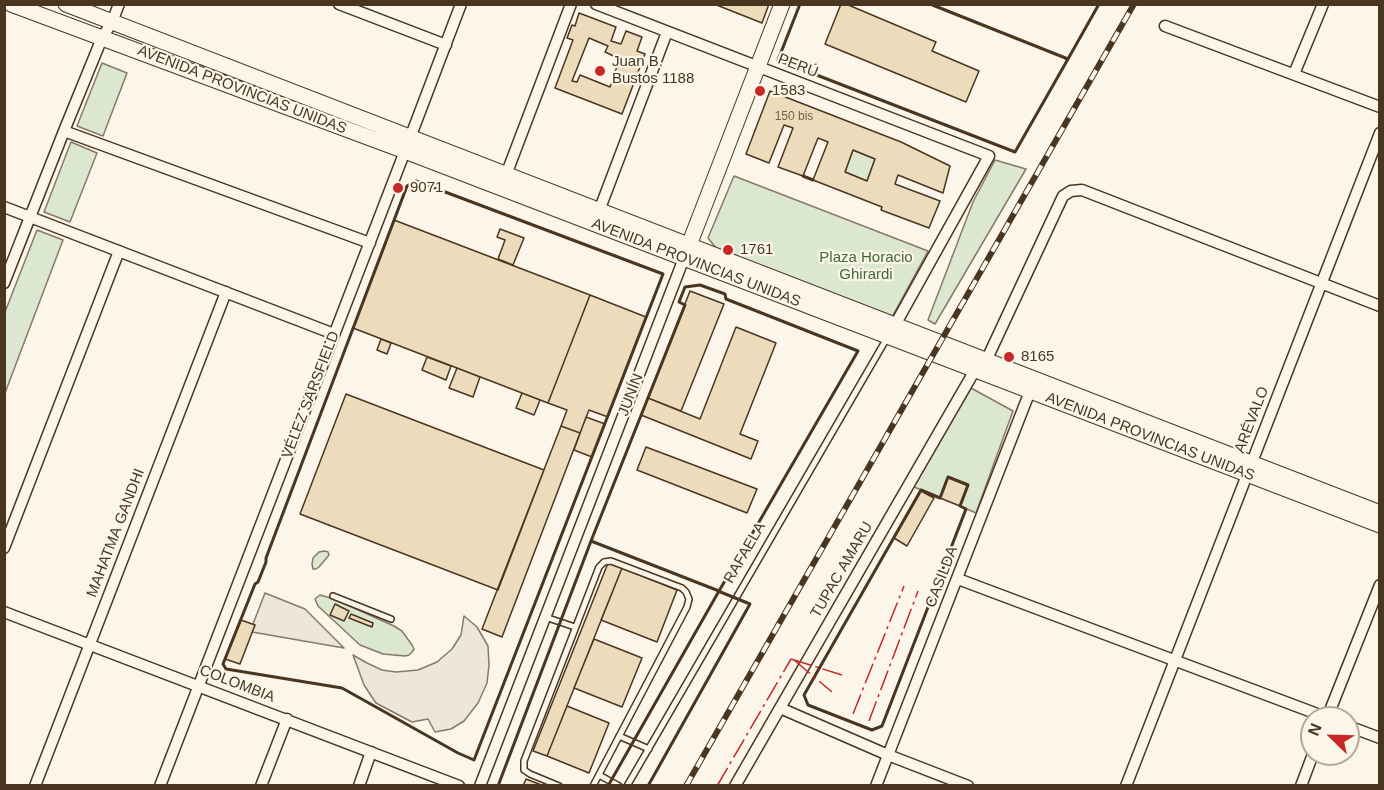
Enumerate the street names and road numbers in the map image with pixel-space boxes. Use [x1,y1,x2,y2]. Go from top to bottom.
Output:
street label: AVENIDA PROVINCIAS UNIDAS [135,42,349,138]
street label: PERÚ [775,50,821,82]
street label: AVENIDA PROVINCIAS UNIDAS [589,215,803,311]
street label: VÉLEZ SARSFIELD [278,329,344,461]
street label: JUNÍN [615,371,647,419]
street label: ARÉVALO [1231,384,1273,456]
street label: AVENIDA PROVINCIAS UNIDAS [1043,389,1257,485]
street label: MAHATMA GANDHI [83,466,149,600]
street label: RAFAELA [720,519,770,587]
street label: TUPAC AMARU [807,519,877,621]
street label: CASILDA [922,544,962,610]
street label: COLOMBIA [197,661,277,707]

